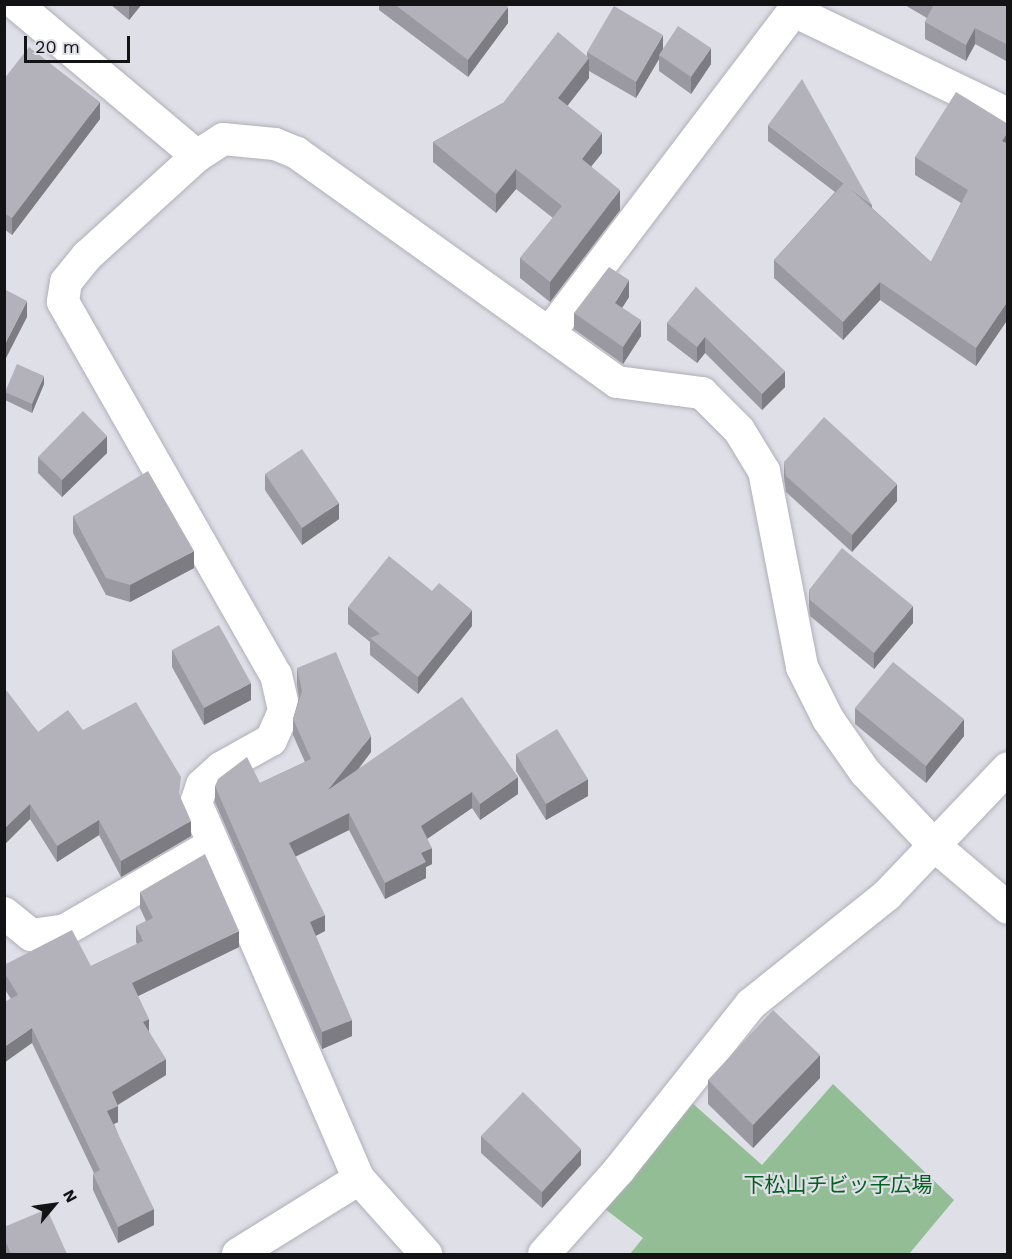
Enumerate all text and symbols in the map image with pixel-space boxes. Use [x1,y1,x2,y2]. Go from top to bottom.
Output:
scale bar [27,24,134,62]
text: 20 m [35,36,80,57]
park label: 下松山チビッ子広場 [744,1172,932,1198]
north arrow [24,1175,84,1235]
text: N [59,1186,81,1206]

